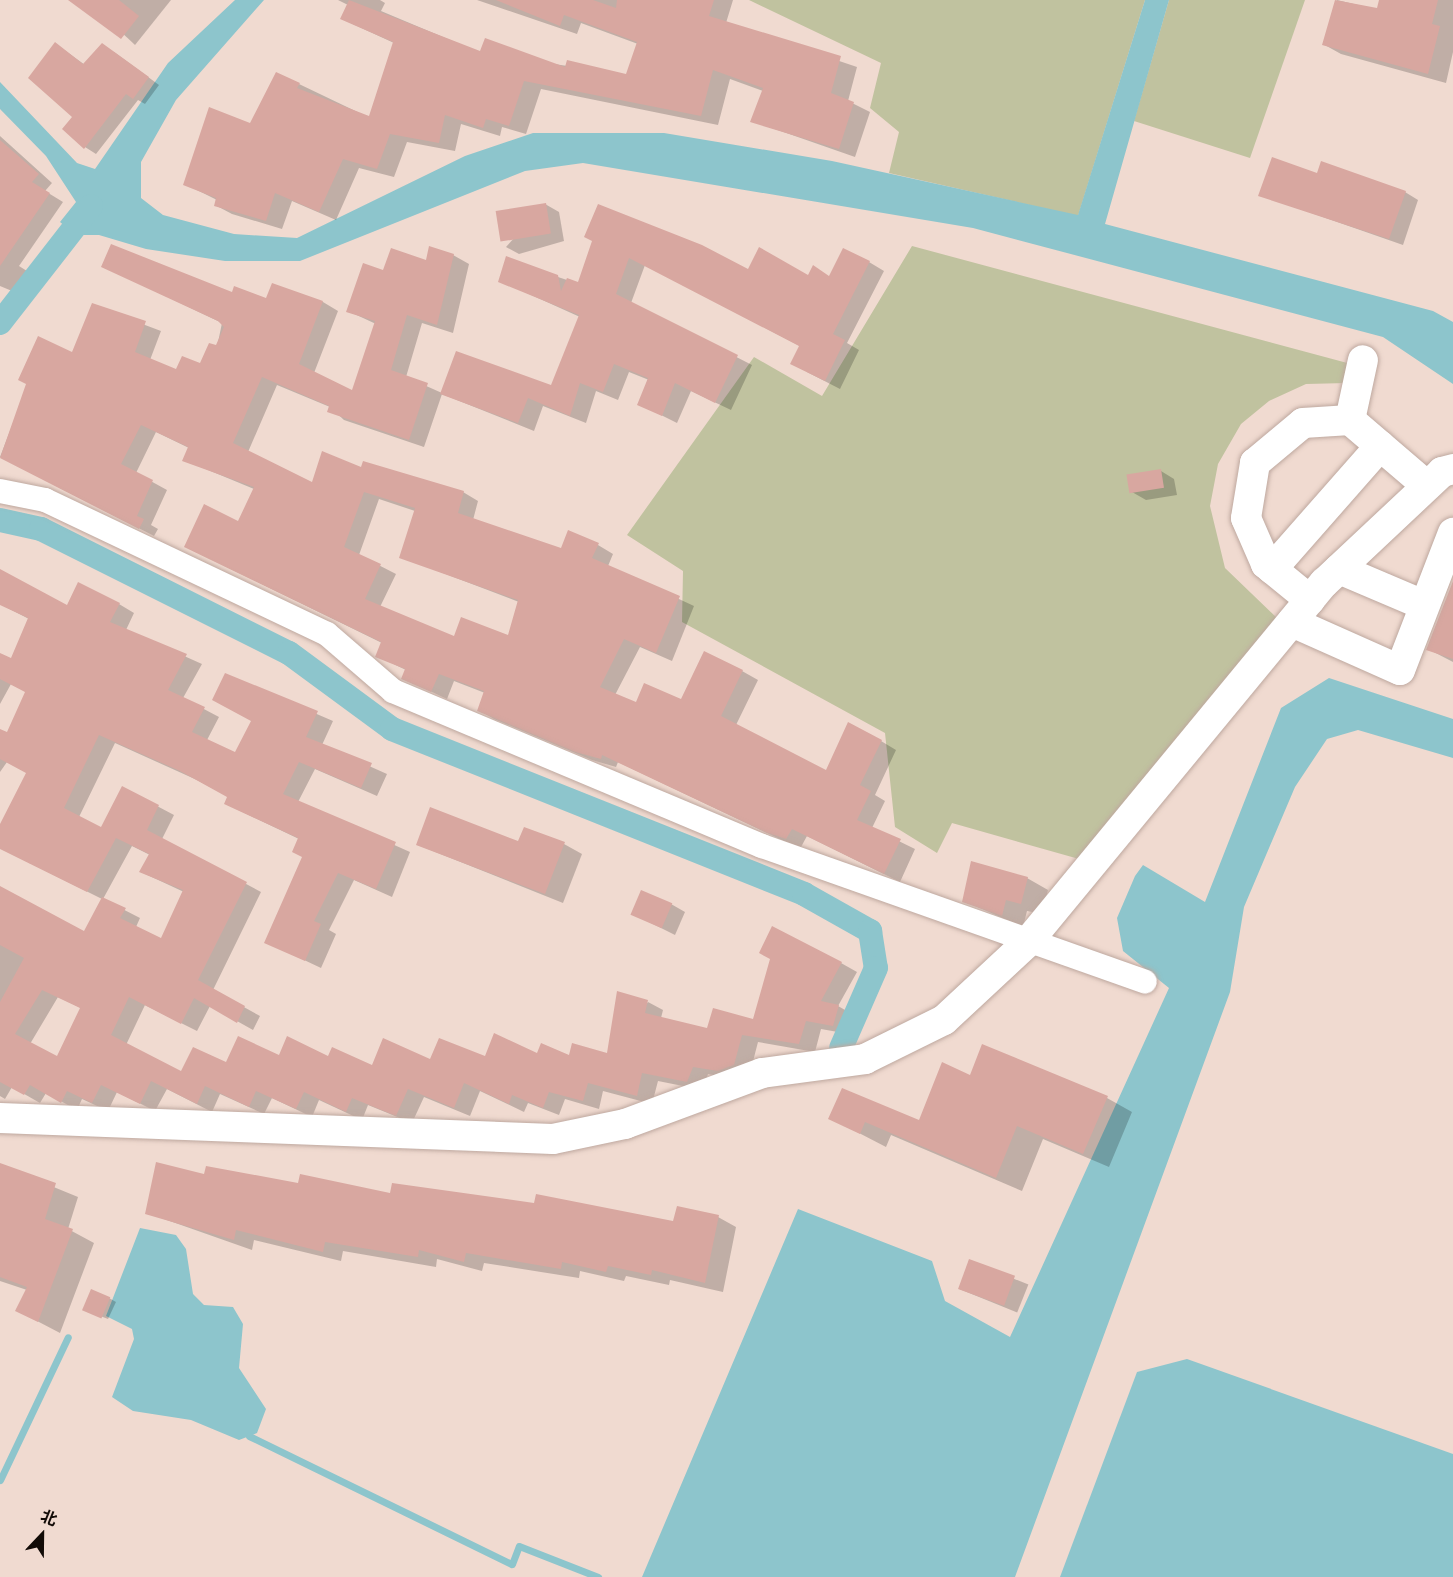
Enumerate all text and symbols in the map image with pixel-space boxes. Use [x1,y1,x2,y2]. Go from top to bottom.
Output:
north arrow [12,1505,72,1565]
text: 北 [38,1506,60,1530]

